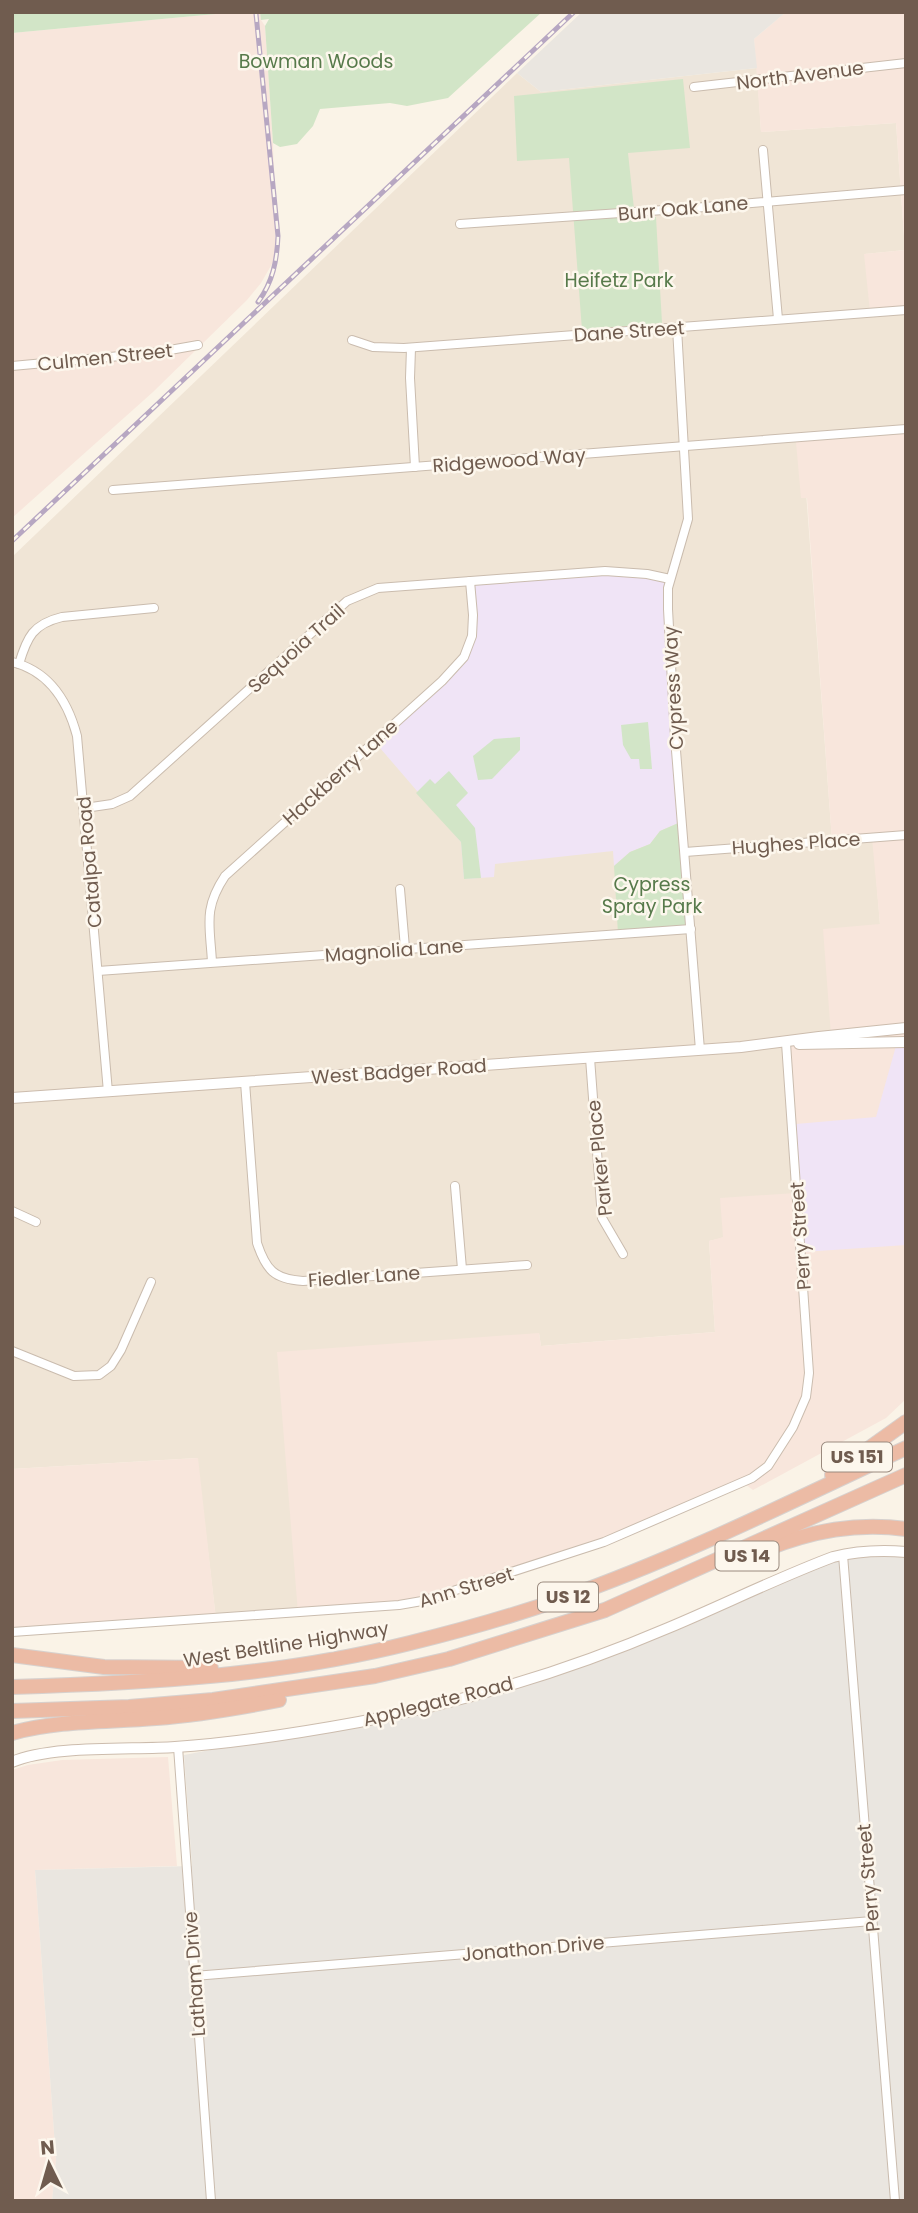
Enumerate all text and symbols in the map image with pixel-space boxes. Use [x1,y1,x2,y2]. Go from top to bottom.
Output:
park label: Bowman Woods [239,48,393,75]
street label: North Avenue [735,54,865,97]
street label: Burr Oak Lane [617,189,749,228]
park label: Heifetz Park [565,267,674,294]
street label: Dane Street [573,314,685,349]
street label: Culmen Street [36,337,174,378]
street label: Ridgewood Way [431,442,587,479]
street label: Sequoia Trail [242,597,351,699]
street label: Cypress Way [657,625,690,751]
street label: Hackberry Lane [277,713,404,832]
street label: Catalpa Road [70,795,109,929]
street label: Hughes Place [731,826,861,861]
park label: Cypress Spray Park [602,871,702,920]
street label: Magnolia Lane [324,932,464,969]
street label: West Badger Road [310,1052,488,1091]
street label: Parker Place [580,1099,619,1217]
street label: Perry Street [783,1181,818,1291]
street label: Fiedler Lane [307,1259,421,1294]
road number: US 151 [822,1442,892,1472]
road number: US 14 [716,1541,778,1570]
street label: Ann Street [415,1560,517,1615]
road number: US 12 [538,1582,598,1612]
street label: West Beltline Highway [181,1615,391,1674]
street label: Applegate Road [360,1670,516,1733]
street label: Perry Street [850,1823,887,1933]
street label: Latham Drive [177,1911,212,2037]
street label: Jonathon Drive [460,1929,606,1968]
north arrow [14,2129,84,2199]
text: N [39,2133,56,2162]

